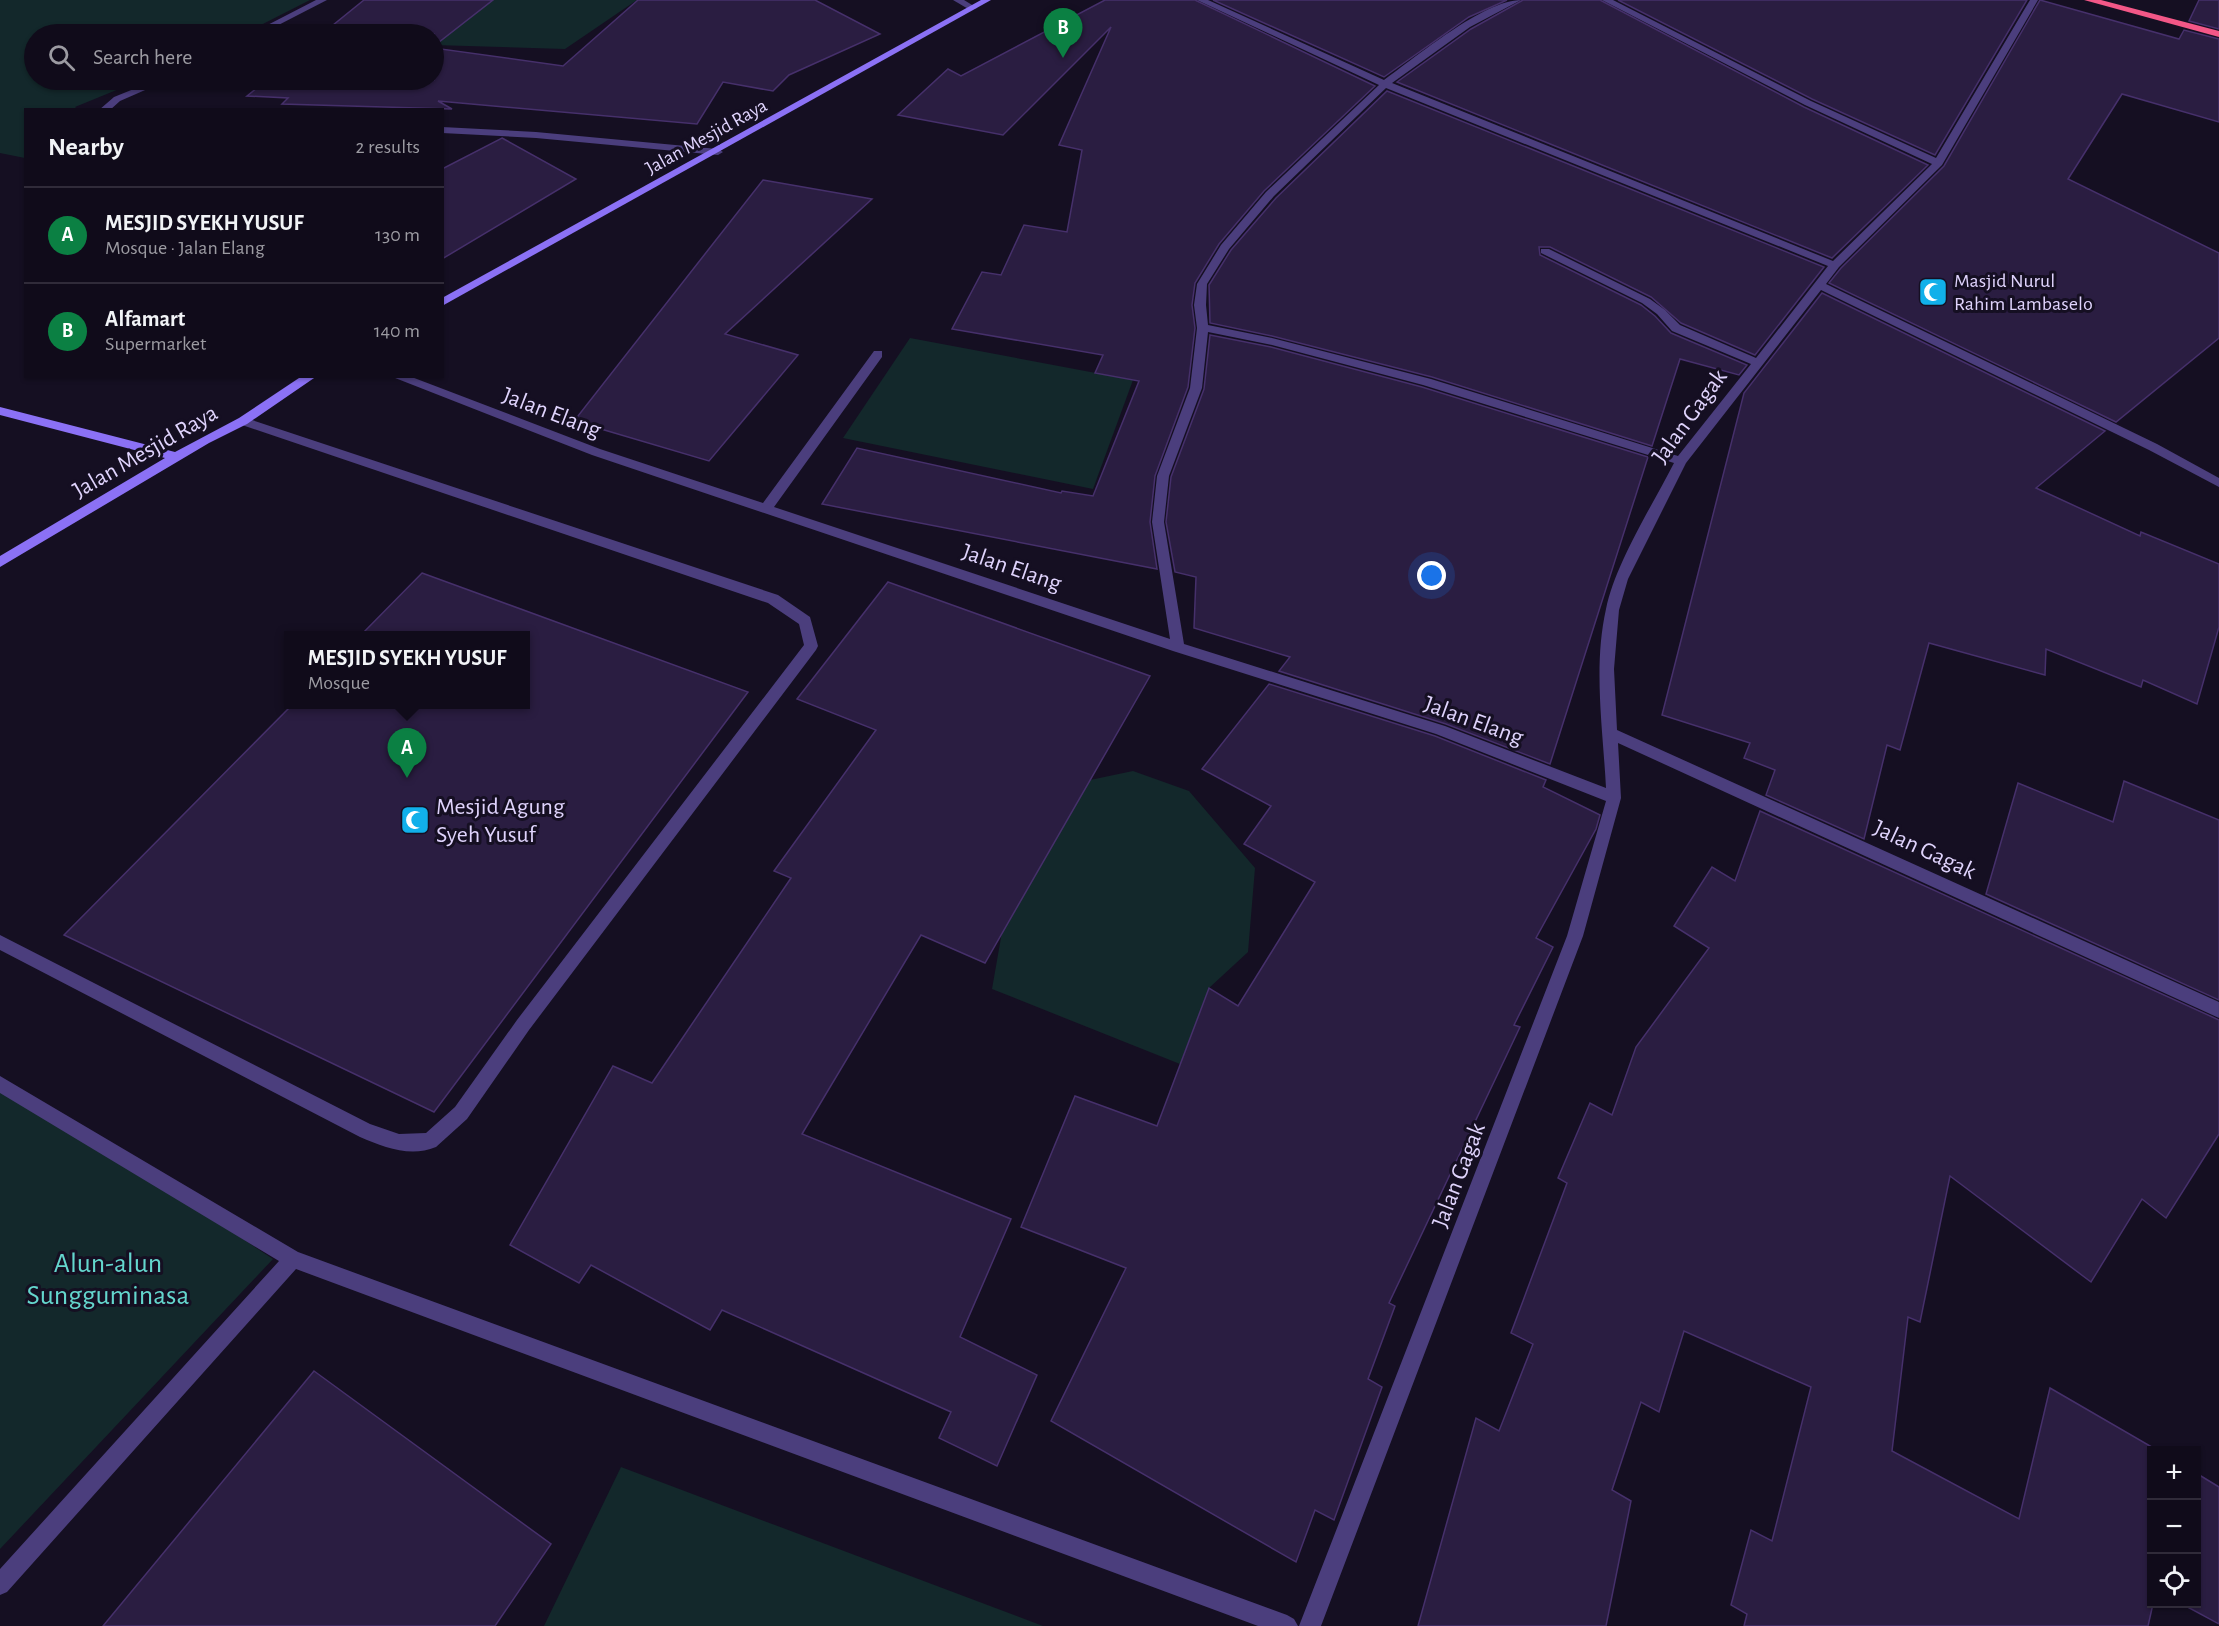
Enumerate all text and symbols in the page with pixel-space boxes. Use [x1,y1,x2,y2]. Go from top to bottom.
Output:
pin: B [1044,8,1082,58]
search box [24,24,444,90]
icon: search [45,41,78,74]
text: Search here [93,46,192,68]
street label: Jalan Mesjid Raya [642,95,771,178]
text: Nearby [48,134,124,160]
text: 2 results [356,137,420,157]
text: MESJID SYEKH YUSUF [105,212,303,234]
text: A [62,225,74,245]
text: 130 m [375,225,420,245]
text: Mosque · Jalan Elang [105,238,265,258]
place label: Masjid Nurul Rahim Lambaselo [1954,271,2093,314]
mosque icon: Masjid Nurul Rahim Lambaselo [1917,276,1949,308]
text: Alfamart [105,308,185,330]
text: B [62,321,73,341]
text: 140 m [374,321,420,341]
text: Supermarket [105,334,206,354]
street label: Jalan Gagak [1648,365,1732,468]
street label: Jalan Elang [499,383,605,443]
street label: Jalan Mesjid Raya [69,401,222,503]
street label: Jalan Elang [959,540,1065,596]
your location [1417,561,1446,590]
popup [284,631,530,709]
text: MESJID SYEKH YUSUF [308,647,506,669]
text: Mosque [308,673,370,693]
street label: Jalan Elang [1421,692,1527,750]
pin: A [388,728,426,778]
place label: Mesjid Agung Syeh Yusuf [436,795,565,847]
mosque icon: Mesjid Agung Syeh Yusuf [399,804,431,836]
street label: Jalan Gagak [1870,816,1979,884]
street label: Jalan Gagak [1428,1120,1490,1231]
park label: Alun-alun Sungguminasa [27,1250,189,1310]
map controls [2147,1446,2201,1608]
button: + [2147,1446,2201,1500]
button: − [2147,1500,2201,1554]
button: locate [2147,1554,2201,1608]

